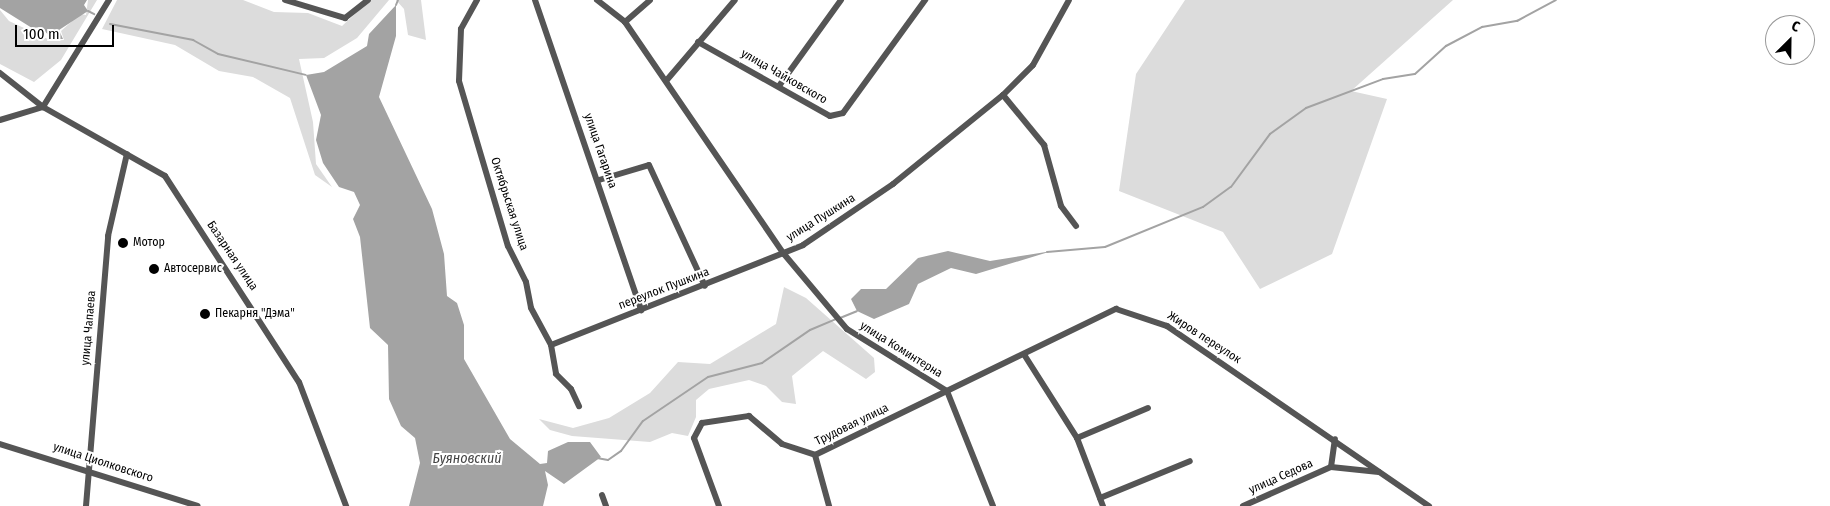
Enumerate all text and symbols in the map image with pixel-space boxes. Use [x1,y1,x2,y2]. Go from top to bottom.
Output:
scale bar [18,15,116,47]
north arrow [1765,15,1815,65]
text: С [1789,17,1802,36]
text: 100 m [23,25,60,43]
street label: улица Чайковского [738,46,830,108]
street label: улица Гагарина [580,112,620,190]
street label: Октябрьская улица [487,156,531,252]
street label: улица Пушкина [784,191,858,245]
street label: Базарная улица [203,218,261,294]
place label: Мотор [133,236,165,250]
marker: Мотор [117,237,129,249]
place label: Автосервис [164,262,222,276]
marker: Автосервис [148,263,160,275]
street label: переулок Пушкина [617,265,711,313]
street label: улица Чапаева [79,290,99,366]
place label: Пекарня "Дэма" [215,307,295,321]
marker: Пекарня "Дэма" [199,308,211,320]
street label: Жиров переулок [1165,309,1243,367]
street label: улица Коминтерна [857,319,945,381]
street label: Трудовая улица [813,401,891,449]
street label: улица Циолковского [51,440,155,486]
water label: Буяновский [433,451,501,467]
street label: улица Седова [1247,456,1315,498]

